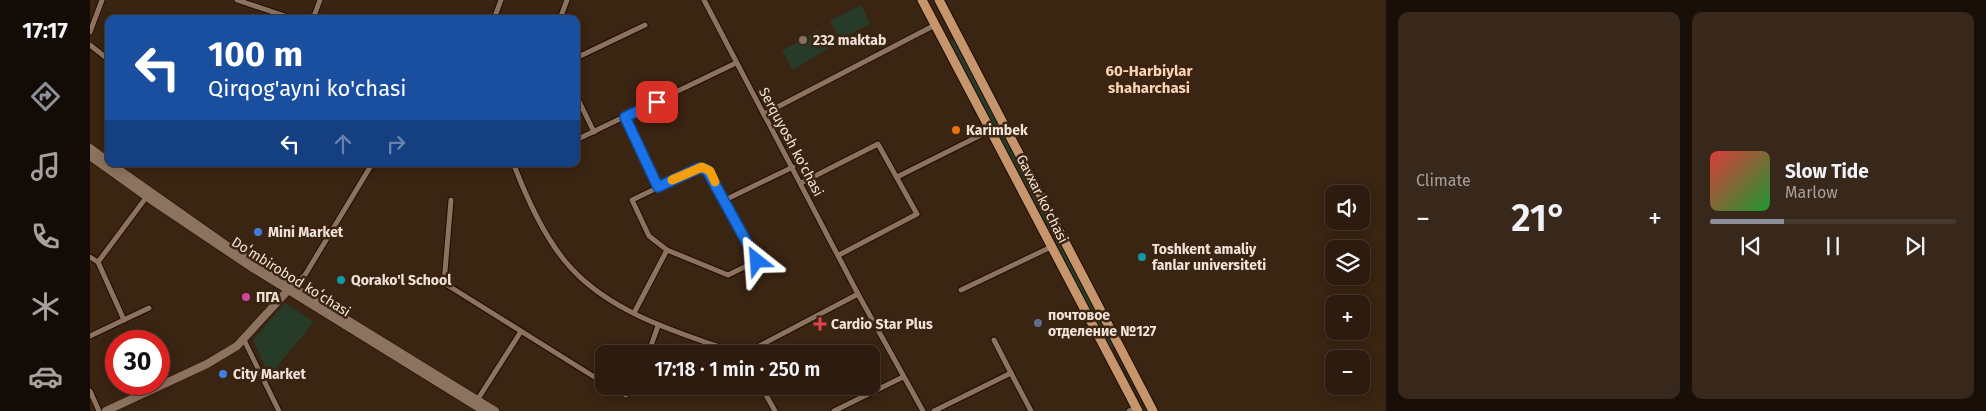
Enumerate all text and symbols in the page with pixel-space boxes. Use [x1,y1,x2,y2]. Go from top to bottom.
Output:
text: 17:17 [22,17,68,44]
place label: 232 maktab [813,32,886,49]
text: 100 m [208,33,303,75]
marker: 232 maktab [797,34,809,46]
icon: left [125,35,190,100]
district label: 60-Harbiylar shaharchasi [1105,62,1194,97]
text: Qirqog'ayni ko'chasi [208,75,407,102]
icon: directions [28,79,63,114]
pin [636,81,678,123]
street label: Serquyosh ko'chasi [755,85,827,199]
icon: arrive [643,88,671,116]
place label: Karimbek [966,122,1028,139]
marker: Karimbek [950,124,962,136]
icon: left [276,130,304,158]
icon: ahead [329,130,357,158]
icon: right [382,130,410,158]
icon: music [28,149,63,184]
street label: Gavxar ko'chasi [1012,152,1072,246]
text: Slow Tide [1785,160,1869,183]
text: Climate [1416,171,1471,190]
text: Marlow [1785,183,1838,202]
map controls [1325,185,1370,395]
button: sound [1325,185,1370,230]
text: 21° [1511,195,1567,241]
text: − [1416,202,1430,235]
text: + [1648,202,1662,235]
icon: phone [28,219,63,254]
place label: Mini Market [268,224,344,241]
marker: Mini Market [252,226,264,238]
icon: previous [1737,232,1765,260]
icon: pause [1819,232,1847,260]
icon: next [1901,232,1929,260]
street label: Doʻmbirobod koʻchasi [228,233,354,321]
position arrow [730,234,782,286]
button: layers [1325,240,1370,285]
place label: Toshkent amaliy fanlar universiteti [1152,241,1266,274]
marker: Toshkent amaliy fanlar universiteti [1136,251,1148,263]
place label: Qorako'l School [351,272,452,289]
marker: Qorako'l School [335,274,347,286]
icon: climate [28,289,63,324]
place label: ПГА [256,289,280,306]
marker: ПГА [240,291,252,303]
button: + [1325,295,1370,340]
place label: почтовое отделение №127 [1048,307,1157,340]
place label: Cardio Star Plus [831,316,933,333]
marker: Cardio Star Plus [813,317,827,331]
marker: почтовое отделение №127 [1032,317,1044,329]
speed limit sign: 30 [105,330,170,395]
button: − [1325,350,1370,395]
text: 17:18 · 1 min · 250 m [655,358,820,381]
icon: car [28,359,63,394]
place label: City Market [233,366,306,383]
marker: City Market [217,368,229,380]

